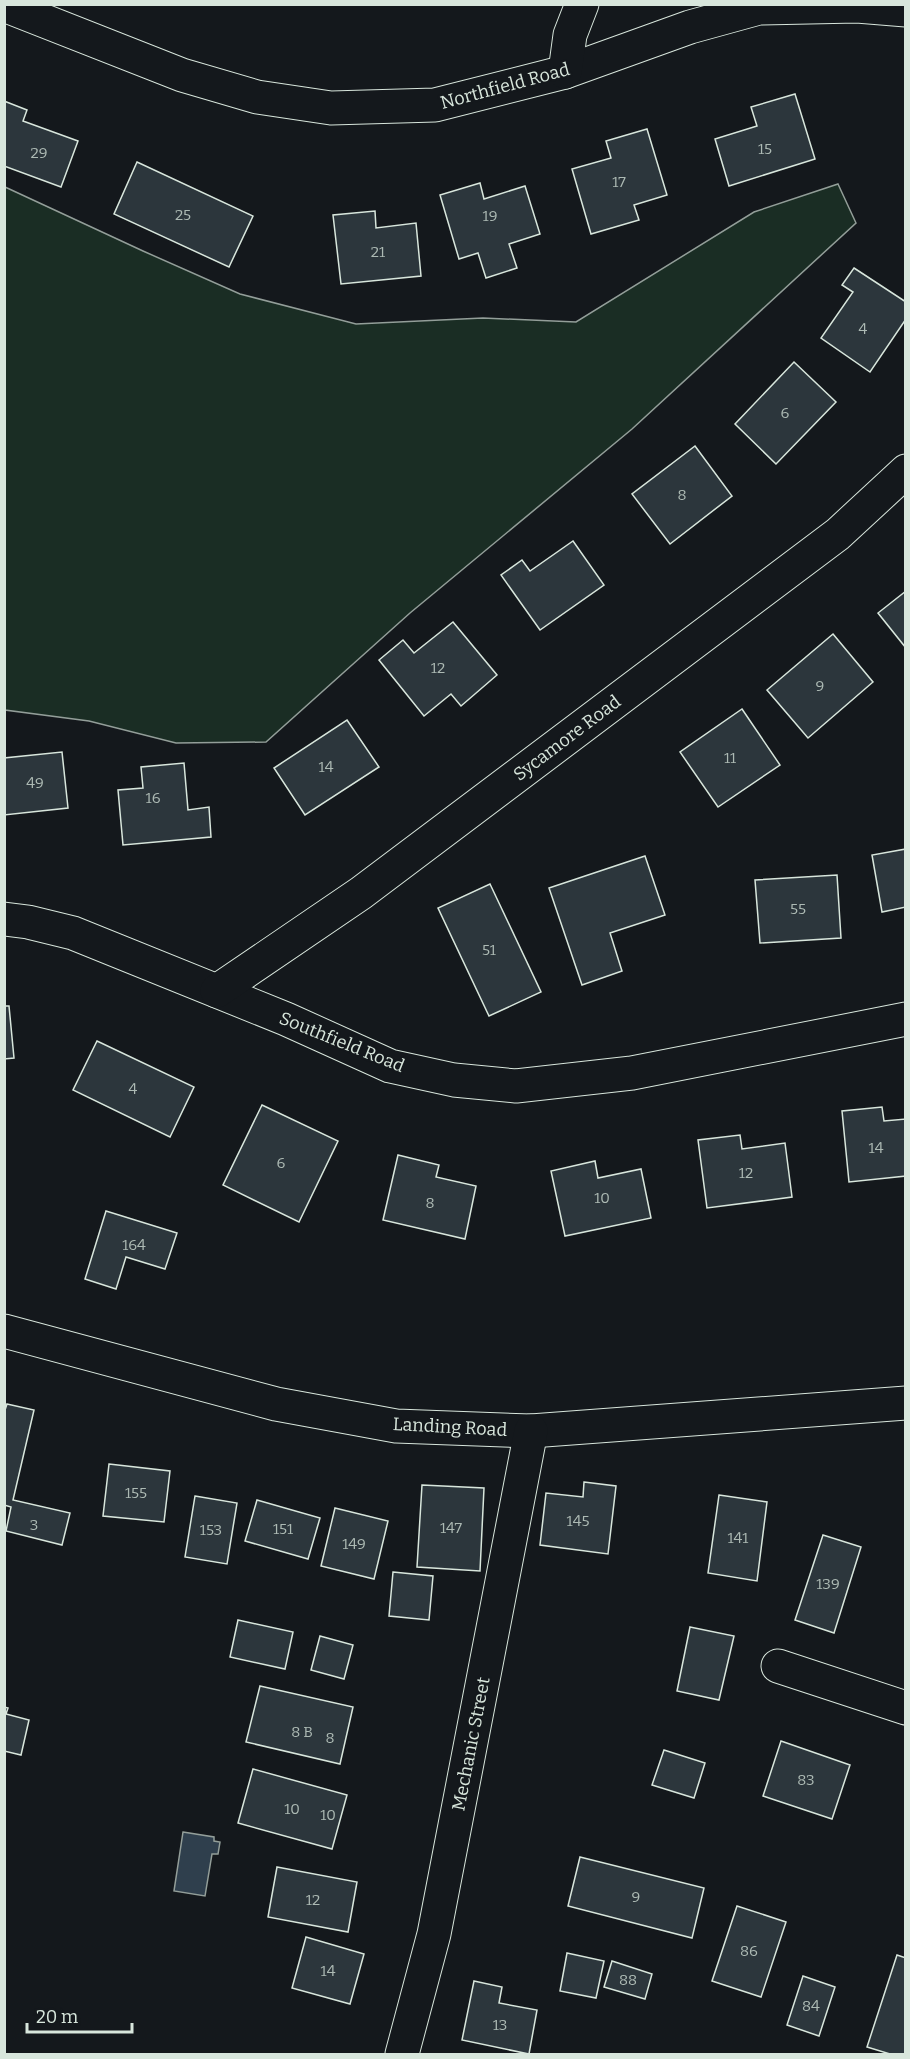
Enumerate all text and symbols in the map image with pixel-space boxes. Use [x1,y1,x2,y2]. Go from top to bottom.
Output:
street label: Northfield Road [438,58,573,114]
house number: 15 [758,140,772,158]
house number: 29 [31,144,47,162]
house number: 17 [612,173,626,191]
house number: 25 [175,206,191,224]
house number: 19 [483,207,497,225]
house number: 21 [371,243,385,261]
house number: 4 [859,320,868,338]
house number: 6 [781,404,790,422]
house number: 8 [677,486,687,504]
house number: 12 [431,659,445,677]
house number: 9 [816,677,824,695]
street label: Sycamore Road [509,690,625,786]
house number: 11 [724,749,736,767]
house number: 14 [319,758,334,776]
house number: 49 [26,774,44,792]
house number: 16 [146,789,161,807]
house number: 55 [790,900,806,918]
house number: 51 [482,941,496,959]
street label: Southfield Road [276,1007,408,1077]
house number: 4 [129,1080,138,1098]
house number: 14 [869,1139,884,1157]
house number: 6 [277,1154,286,1172]
house number: 12 [739,1164,753,1182]
house number: 10 [594,1189,610,1207]
house number: 8 [425,1194,435,1212]
house number: 164 [122,1236,146,1254]
street label: Landing Road [392,1413,508,1441]
house number: 155 [125,1484,147,1502]
house number: 145 [567,1512,589,1530]
house number: 3 [30,1516,38,1534]
house number: 147 [440,1519,463,1537]
house number: 151 [273,1520,293,1538]
house number: 153 [200,1521,222,1539]
house number: 141 [728,1529,748,1547]
house number: 149 [342,1535,366,1553]
house number: 139 [816,1575,840,1593]
street label: Mechanic Street [447,1675,495,1813]
house number: 8 B [291,1723,313,1741]
house number: 8 [325,1729,335,1747]
house number: 83 [797,1771,815,1789]
house number: 10 [284,1800,300,1818]
house number: 10 [320,1806,336,1824]
house number: 9 [632,1888,640,1906]
house number: 12 [306,1891,320,1909]
house number: 86 [740,1942,758,1960]
house number: 14 [321,1962,336,1980]
house number: 88 [619,1971,637,1989]
scale bar [27,1996,132,2034]
house number: 84 [802,1997,820,2015]
text: 20 m [36,2006,78,2028]
house number: 13 [493,2016,507,2034]

